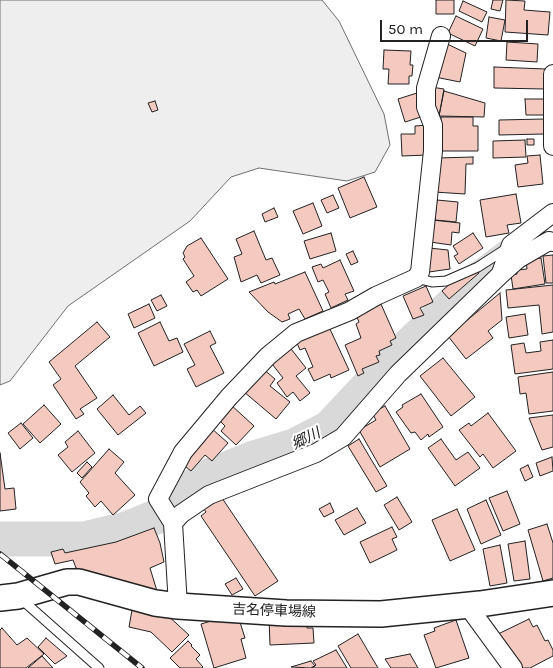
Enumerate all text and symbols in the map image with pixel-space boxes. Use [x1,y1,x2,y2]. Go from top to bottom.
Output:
scale bar [383,10,530,42]
text: 50 m [388,20,423,38]
water label: 郷川 [289,424,323,454]
street label: 吉名停車場線 [232,601,316,621]

